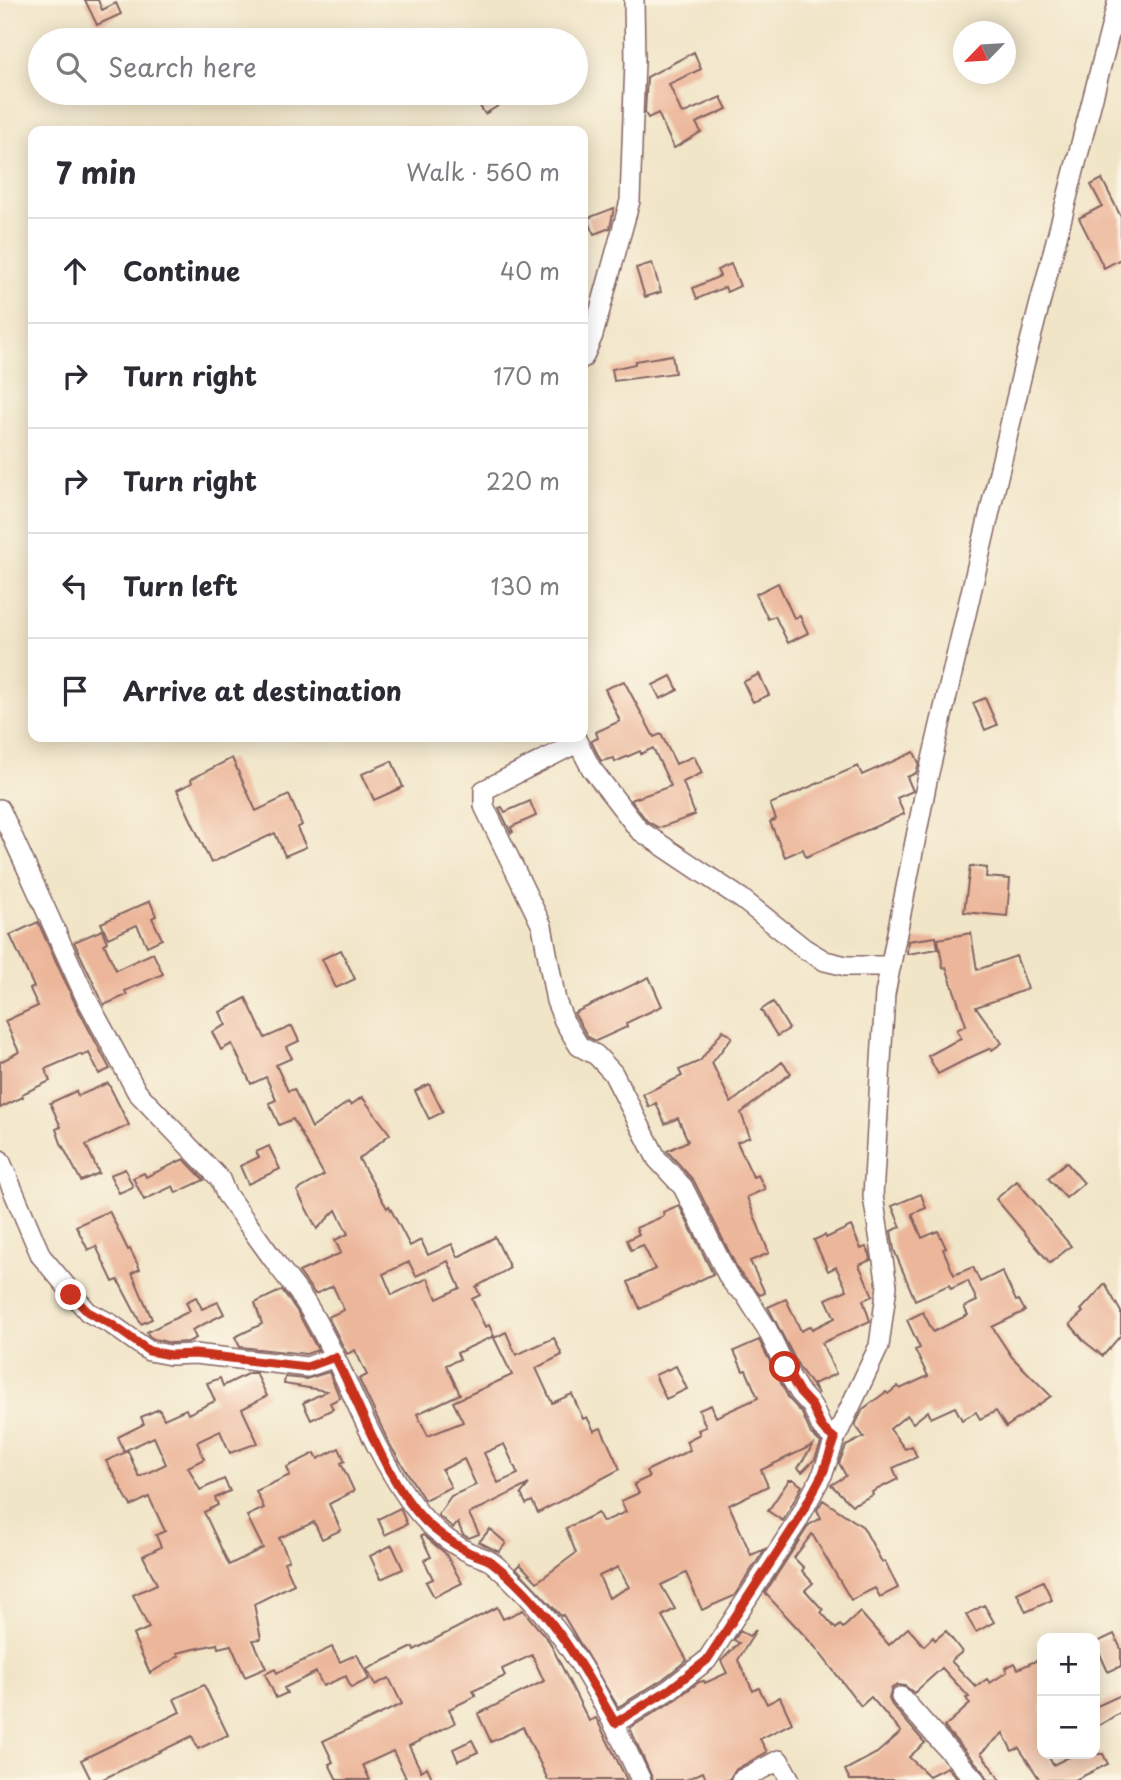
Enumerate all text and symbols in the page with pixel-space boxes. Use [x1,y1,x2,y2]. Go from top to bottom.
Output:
north arrow [953,21,1016,84]
search box [28,28,588,105]
text: Search here [108,47,257,86]
icon: search [52,48,90,86]
text: 7 min [56,149,137,194]
text: Walk · 560 m [406,154,560,189]
text: Continue [123,251,240,290]
icon: ahead [56,252,94,290]
text: 40 m [500,253,560,288]
text: Turn right [123,356,257,395]
icon: right [56,357,94,395]
text: 170 m [493,358,560,393]
text: Turn right [123,461,257,500]
icon: right [56,462,94,500]
text: 220 m [486,463,560,498]
text: Turn left [123,566,238,605]
icon: left [56,567,94,605]
text: 130 m [490,568,560,603]
text: Arrive at destination [123,671,402,710]
icon: arrive [56,672,94,710]
route end [55,1279,86,1310]
route start [769,1351,800,1382]
map controls [1037,1633,1100,1759]
button: + [1037,1633,1100,1696]
button: − [1037,1696,1100,1759]

